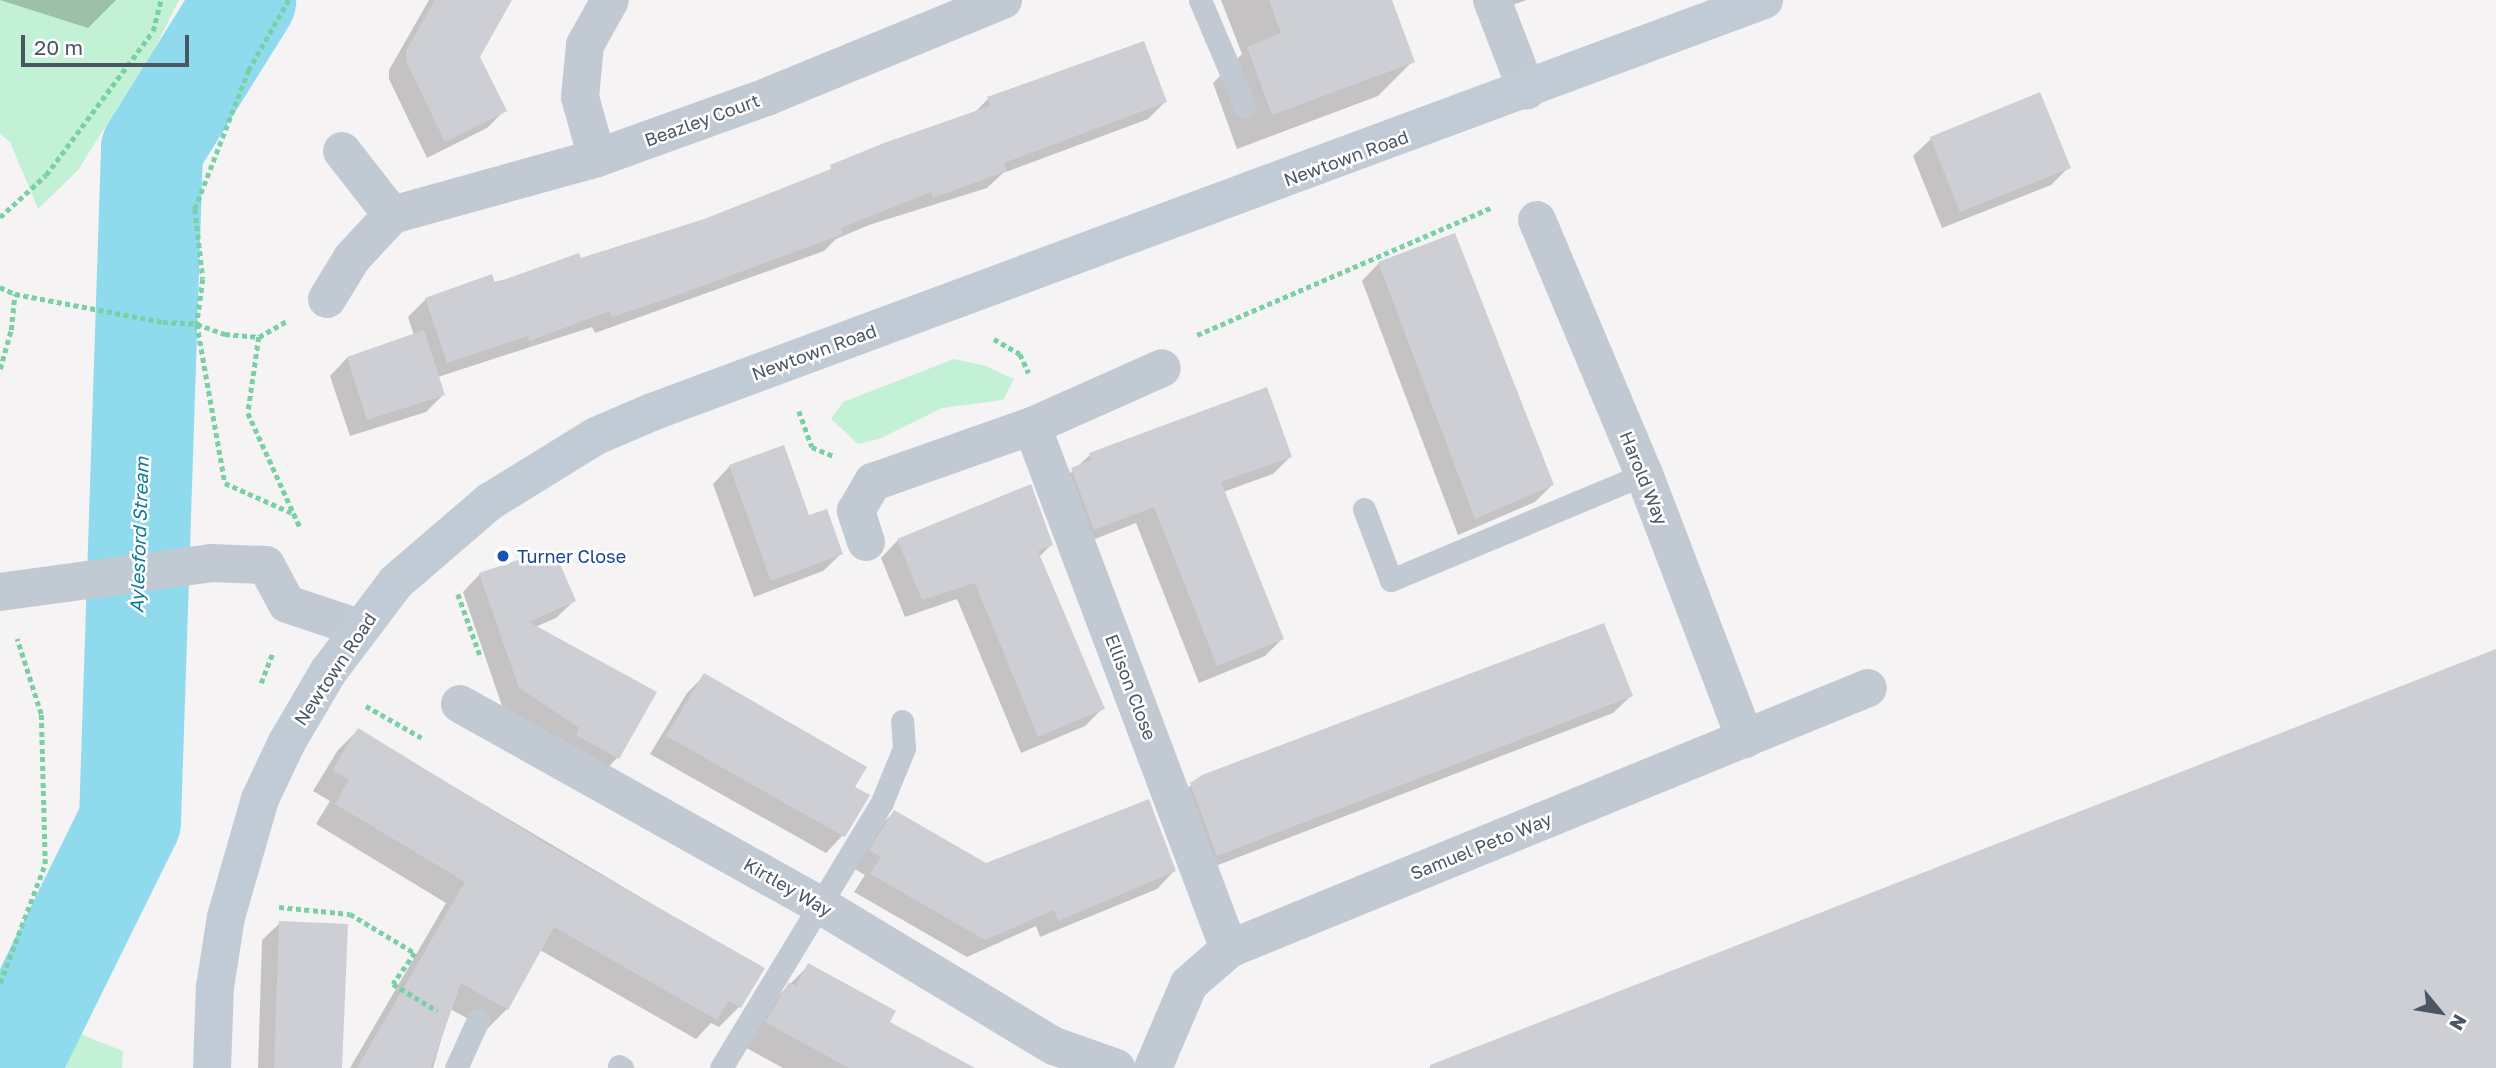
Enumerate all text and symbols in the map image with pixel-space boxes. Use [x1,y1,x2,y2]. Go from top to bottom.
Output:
scale bar [24,21,192,65]
text: 20 m [34,34,83,60]
street label: Beazley Court [642,89,762,151]
street label: Newtown Road [1281,125,1411,191]
street label: Newtown Road [749,319,879,385]
street label: Harold Way [1615,428,1673,528]
water label: Aylesford Stream [125,457,153,613]
place label: Turner Close [517,545,626,567]
marker: Turner Close [495,548,511,564]
street label: Newtown Road [289,609,381,729]
street label: Ellison Close [1101,631,1161,743]
street label: Samuel Peto Way [1407,808,1555,884]
street label: Kirtley Way [740,853,836,921]
north arrow [2405,977,2475,1047]
text: N [2445,1011,2472,1035]

